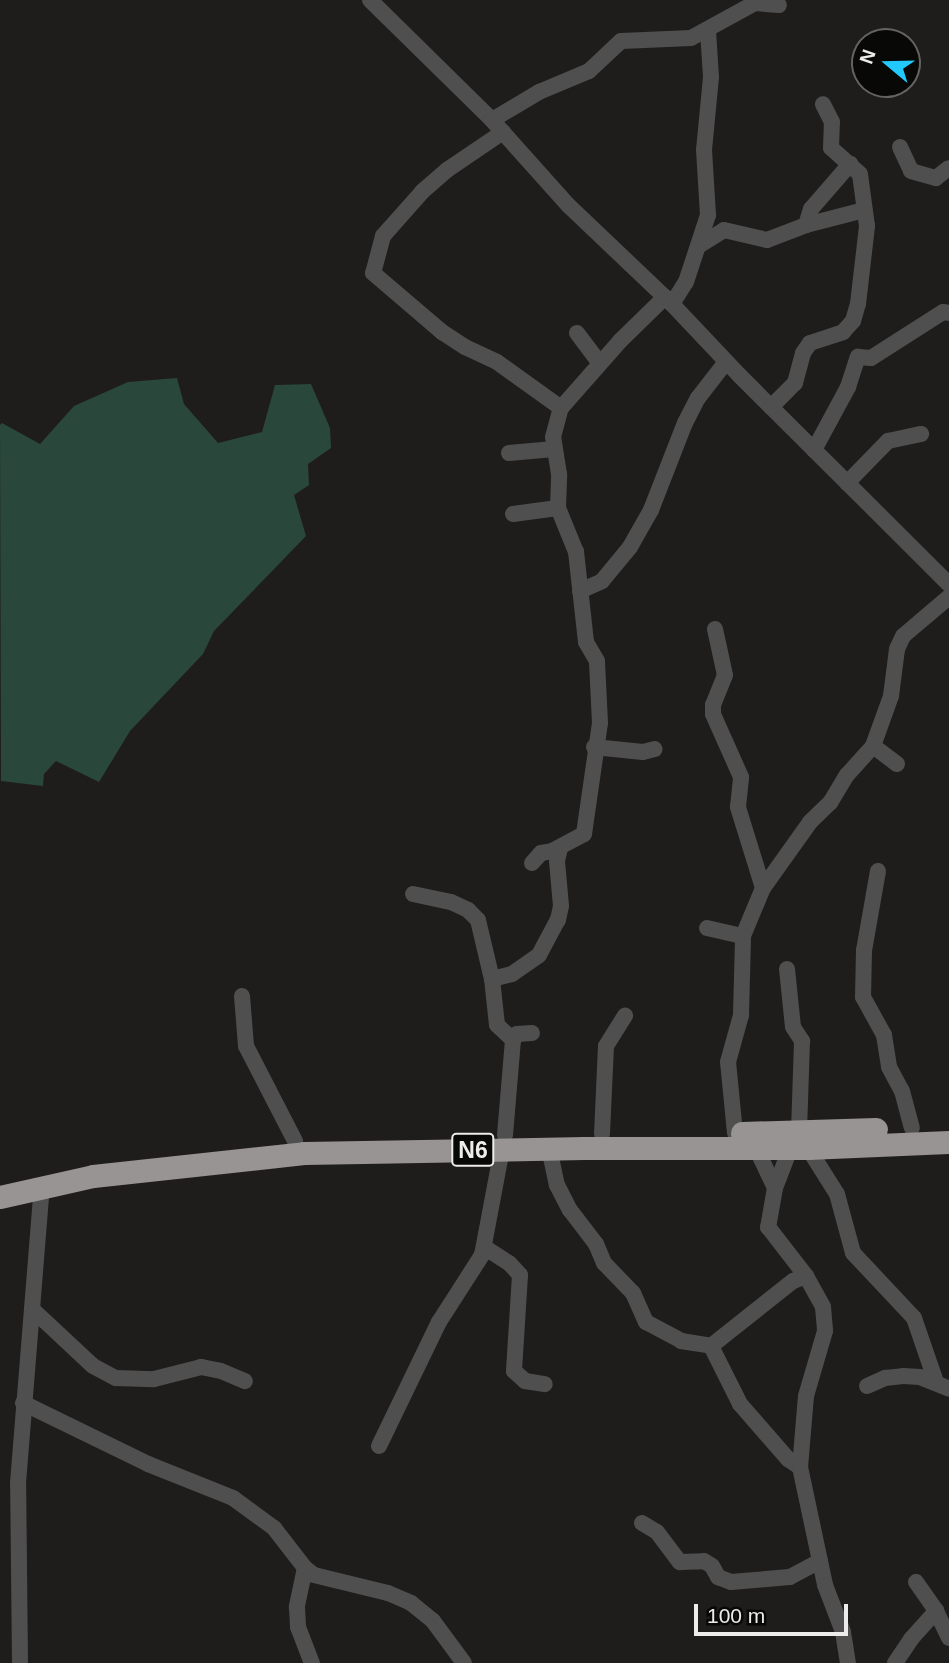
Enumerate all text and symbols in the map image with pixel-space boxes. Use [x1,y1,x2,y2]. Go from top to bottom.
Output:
north arrow [851,28,921,98]
text: N [855,47,880,67]
road number: N6 [450,1130,496,1170]
scale bar [697,1590,851,1634]
text: 100 m [707,1604,765,1627]

